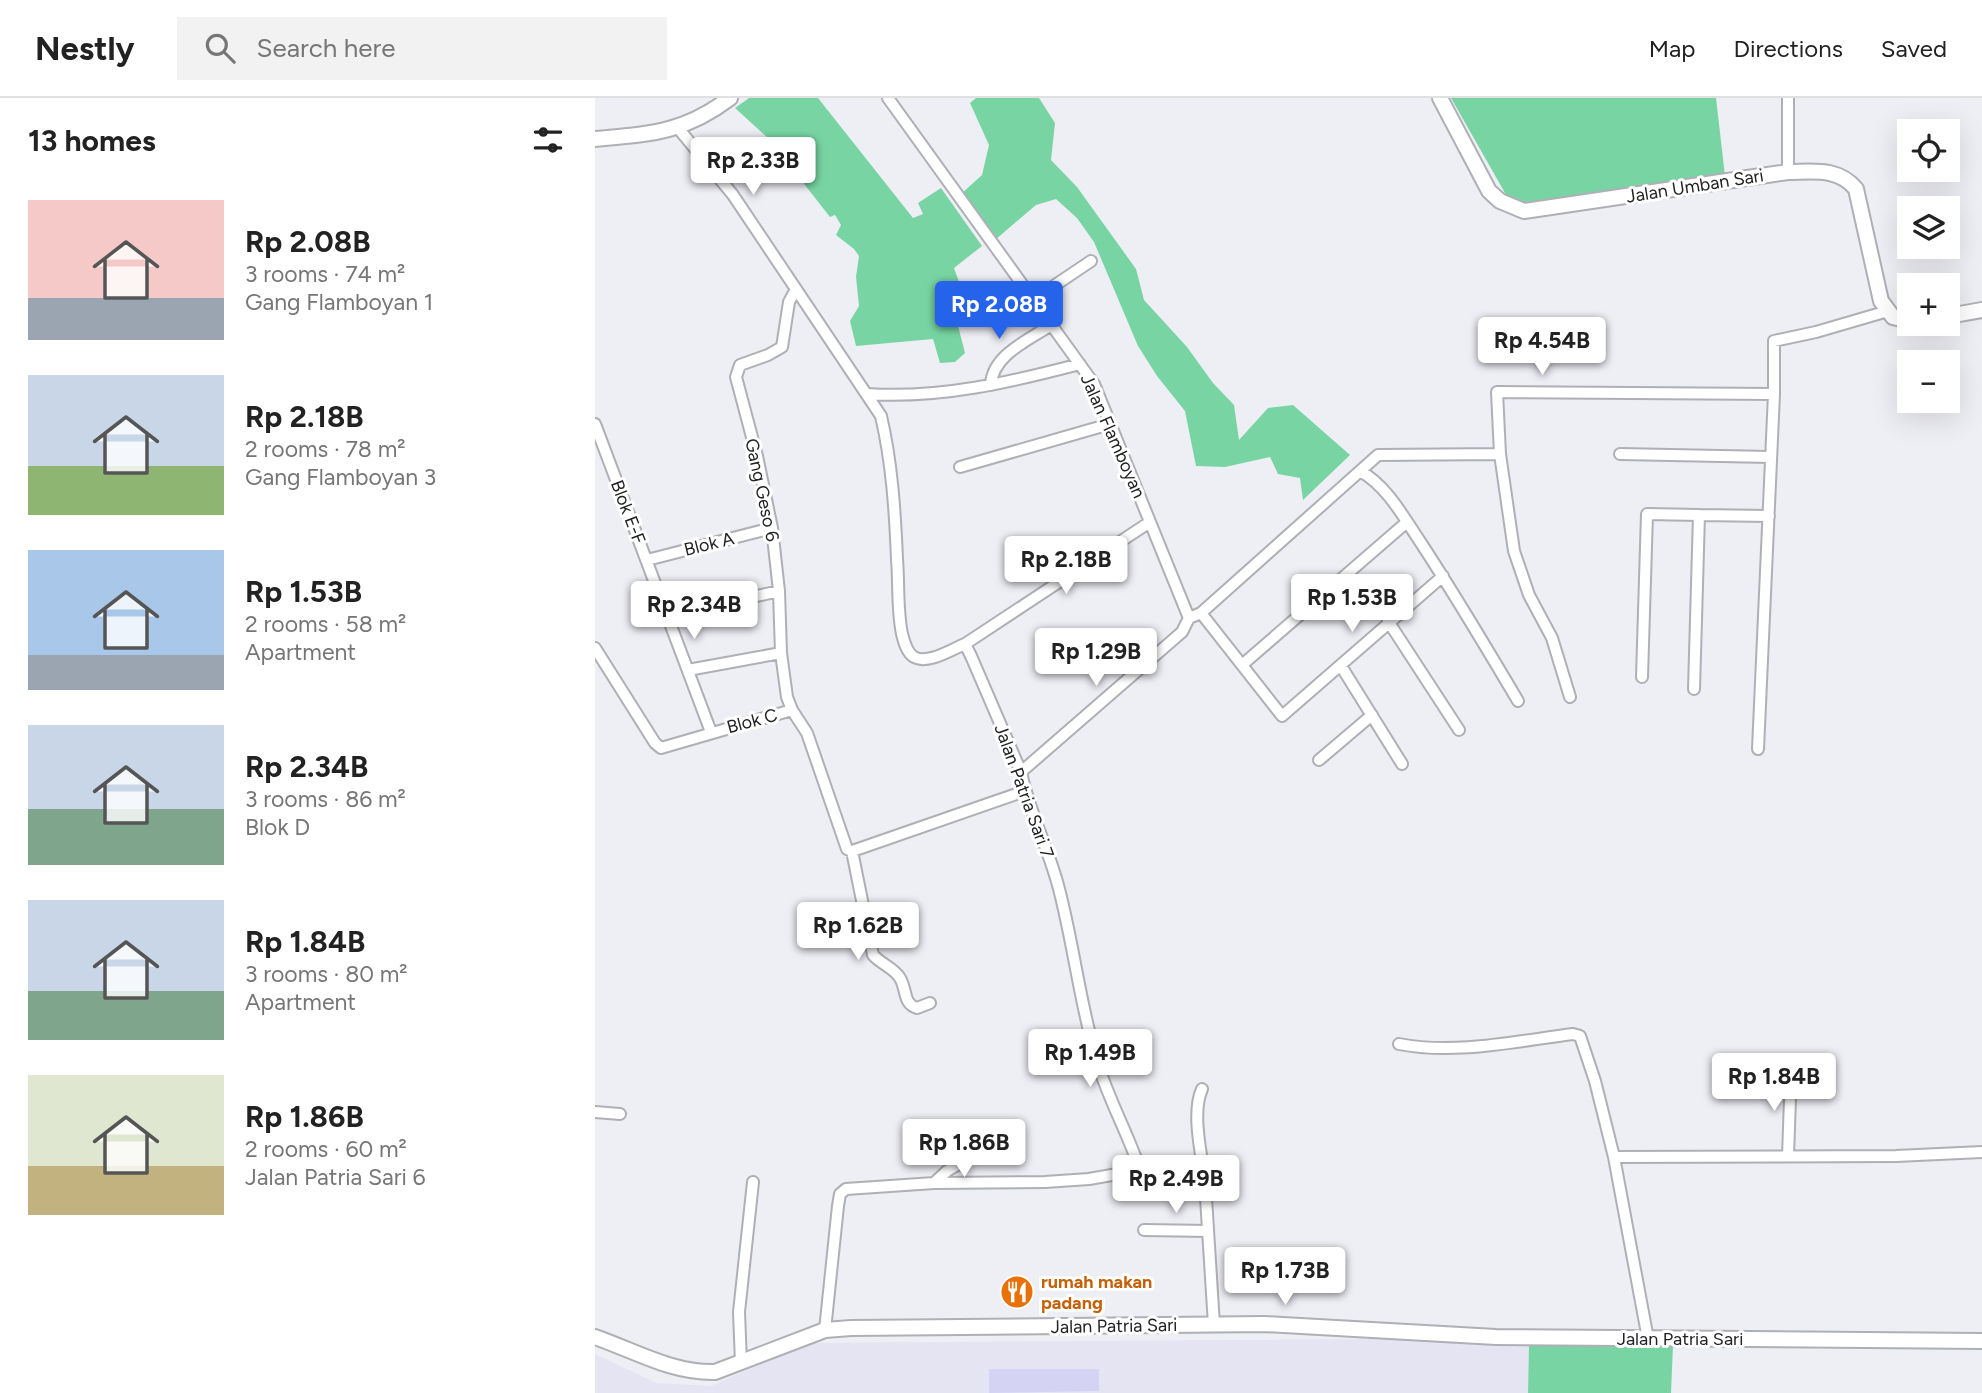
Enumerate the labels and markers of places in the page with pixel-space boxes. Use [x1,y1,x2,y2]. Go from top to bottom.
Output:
pin: Rp 2.33B [681,138,825,197]
pin: Rp 2.08B [927,282,1071,341]
pin: Rp 4.54B [1470,317,1614,377]
pin: Rp 2.18B [994,536,1138,596]
pin: Rp 1.53B [1280,574,1424,634]
pin: Rp 2.34B [622,582,766,641]
pin: Rp 1.29B [1024,628,1168,688]
pin: Rp 1.62B [786,902,930,962]
pin: Rp 1.49B [1018,1030,1162,1089]
pin: Rp 1.84B [1702,1054,1846,1113]
pin: Rp 1.86B [892,1119,1036,1179]
pin: Rp 2.49B [1104,1156,1248,1215]
pin: Rp 1.73B [1213,1248,1357,1307]
place label: rumah makan padang [1041,1271,1152,1314]
restaurant icon: rumah makan padang [998,1273,1036,1311]

